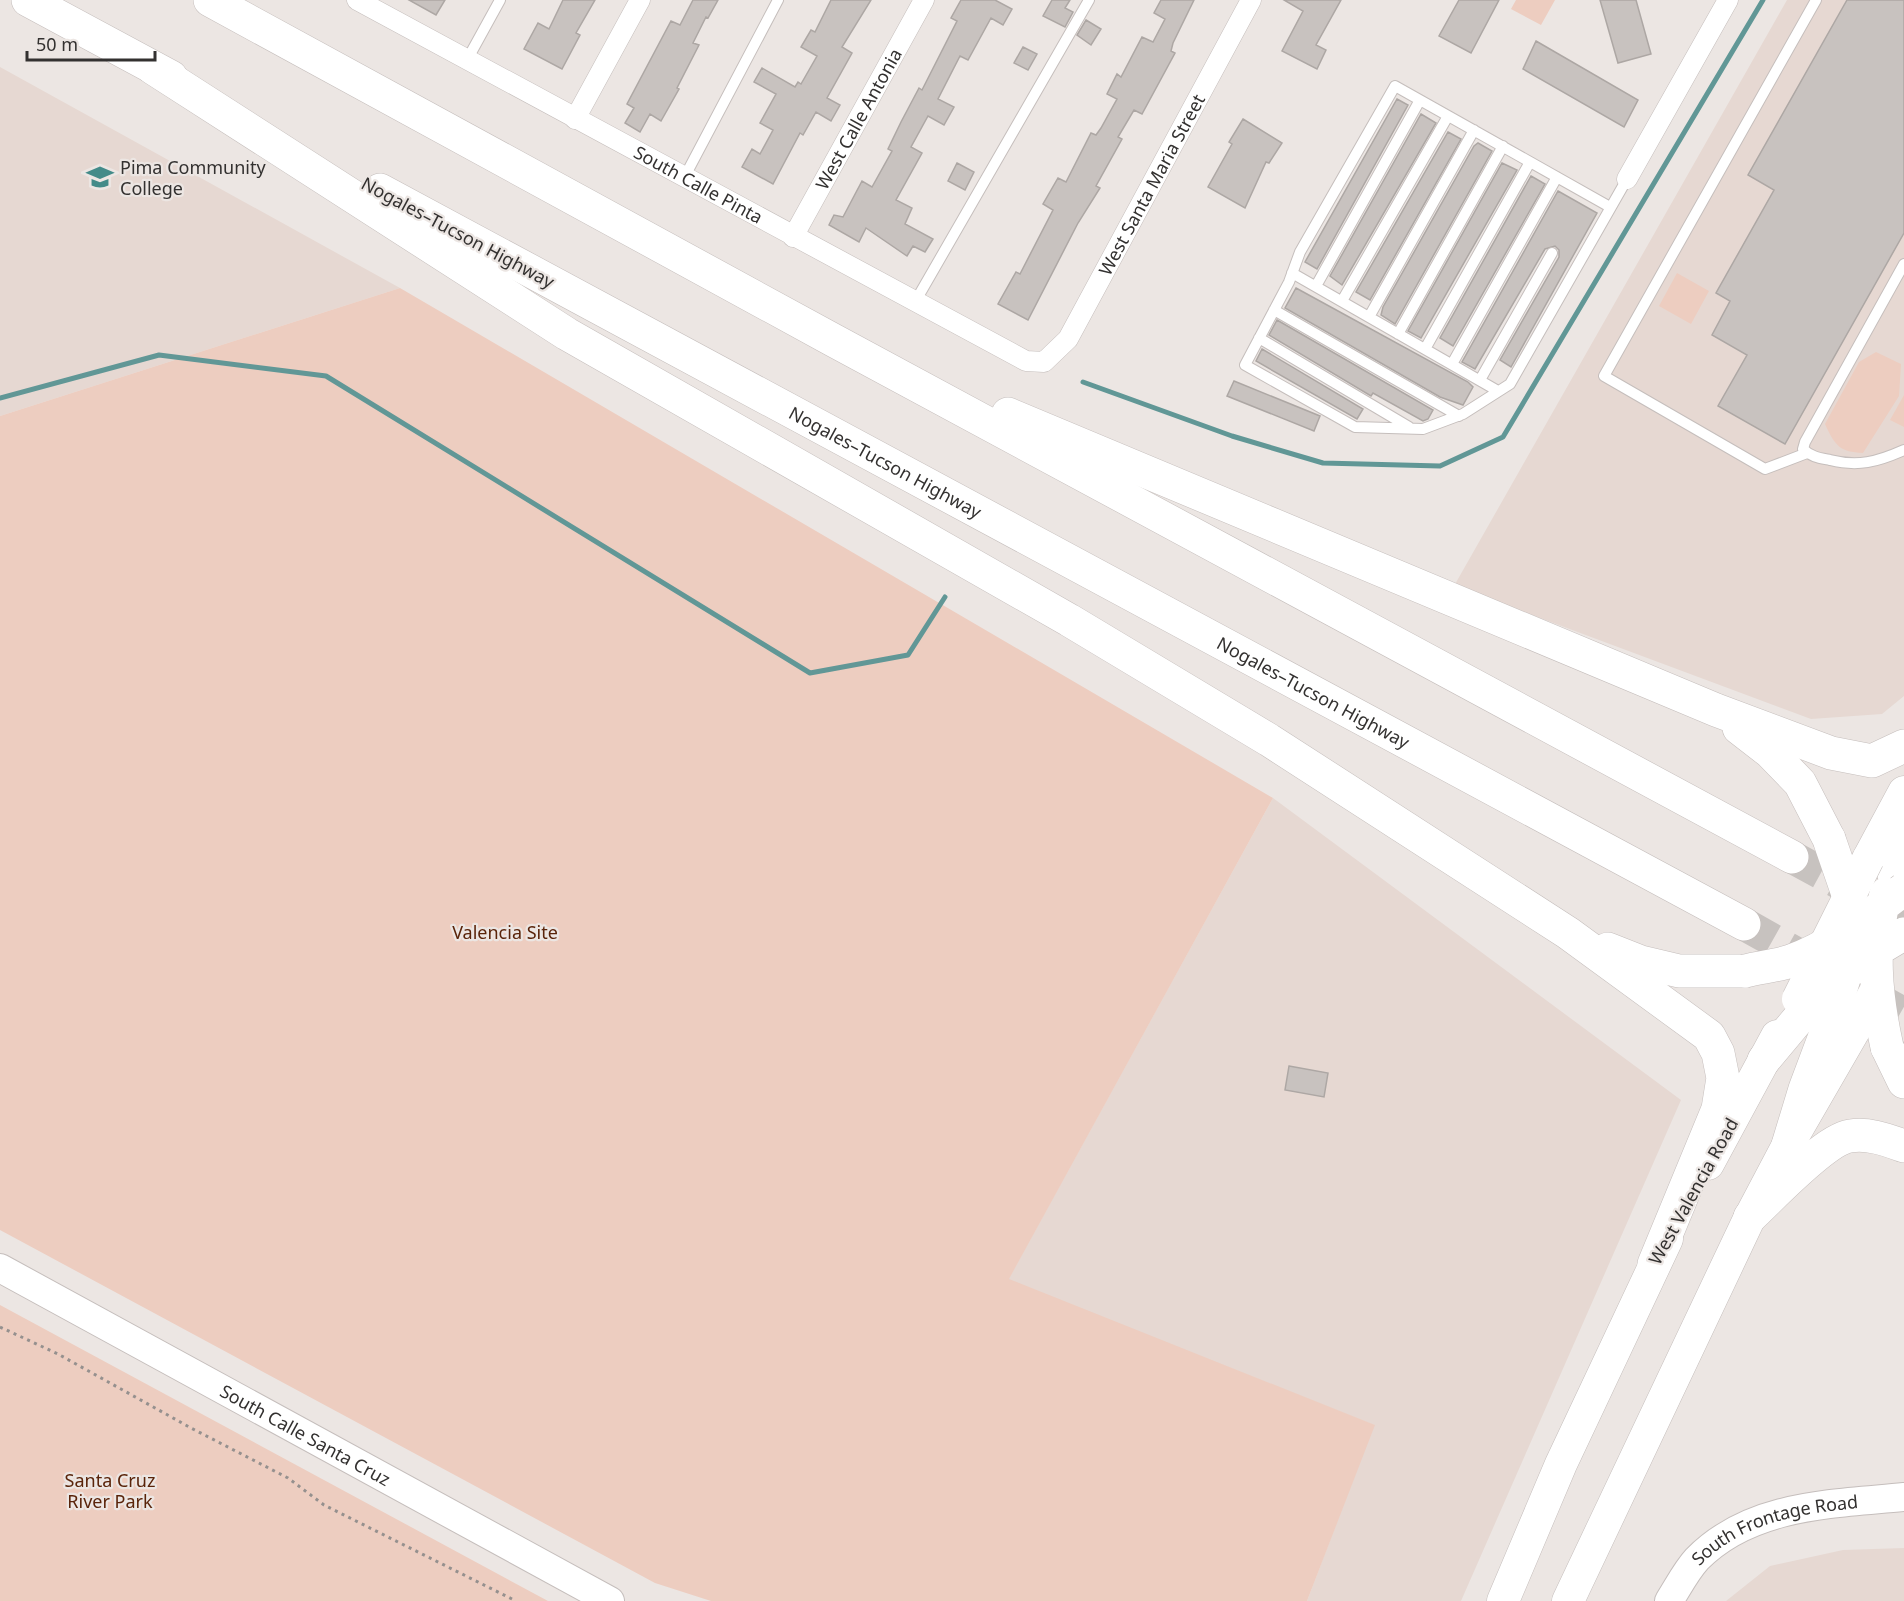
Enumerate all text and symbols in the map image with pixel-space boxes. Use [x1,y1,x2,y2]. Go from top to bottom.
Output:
scale bar [27,24,154,62]
text: 50 m [36,32,78,56]
street label: West Calle Antonia [810,44,907,194]
street label: West Santa Maria Street [1093,89,1210,279]
street label: South Calle Pinta [630,140,767,229]
place label: Pima Community College [120,155,266,200]
school or university icon: Pima Community College [85,162,115,192]
street label: Nogales–Tucson Highway [357,171,559,293]
street label: Nogales–Tucson Highway [785,400,987,524]
street label: Nogales–Tucson Highway [1213,631,1415,754]
park label: Valencia Site [452,920,558,944]
street label: West Valencia Road [1643,1113,1743,1269]
street label: South Calle Santa Cruz [216,1379,395,1491]
park label: Santa Cruz River Park [65,1468,155,1513]
street label: South Frontage Road [1686,1489,1859,1570]

